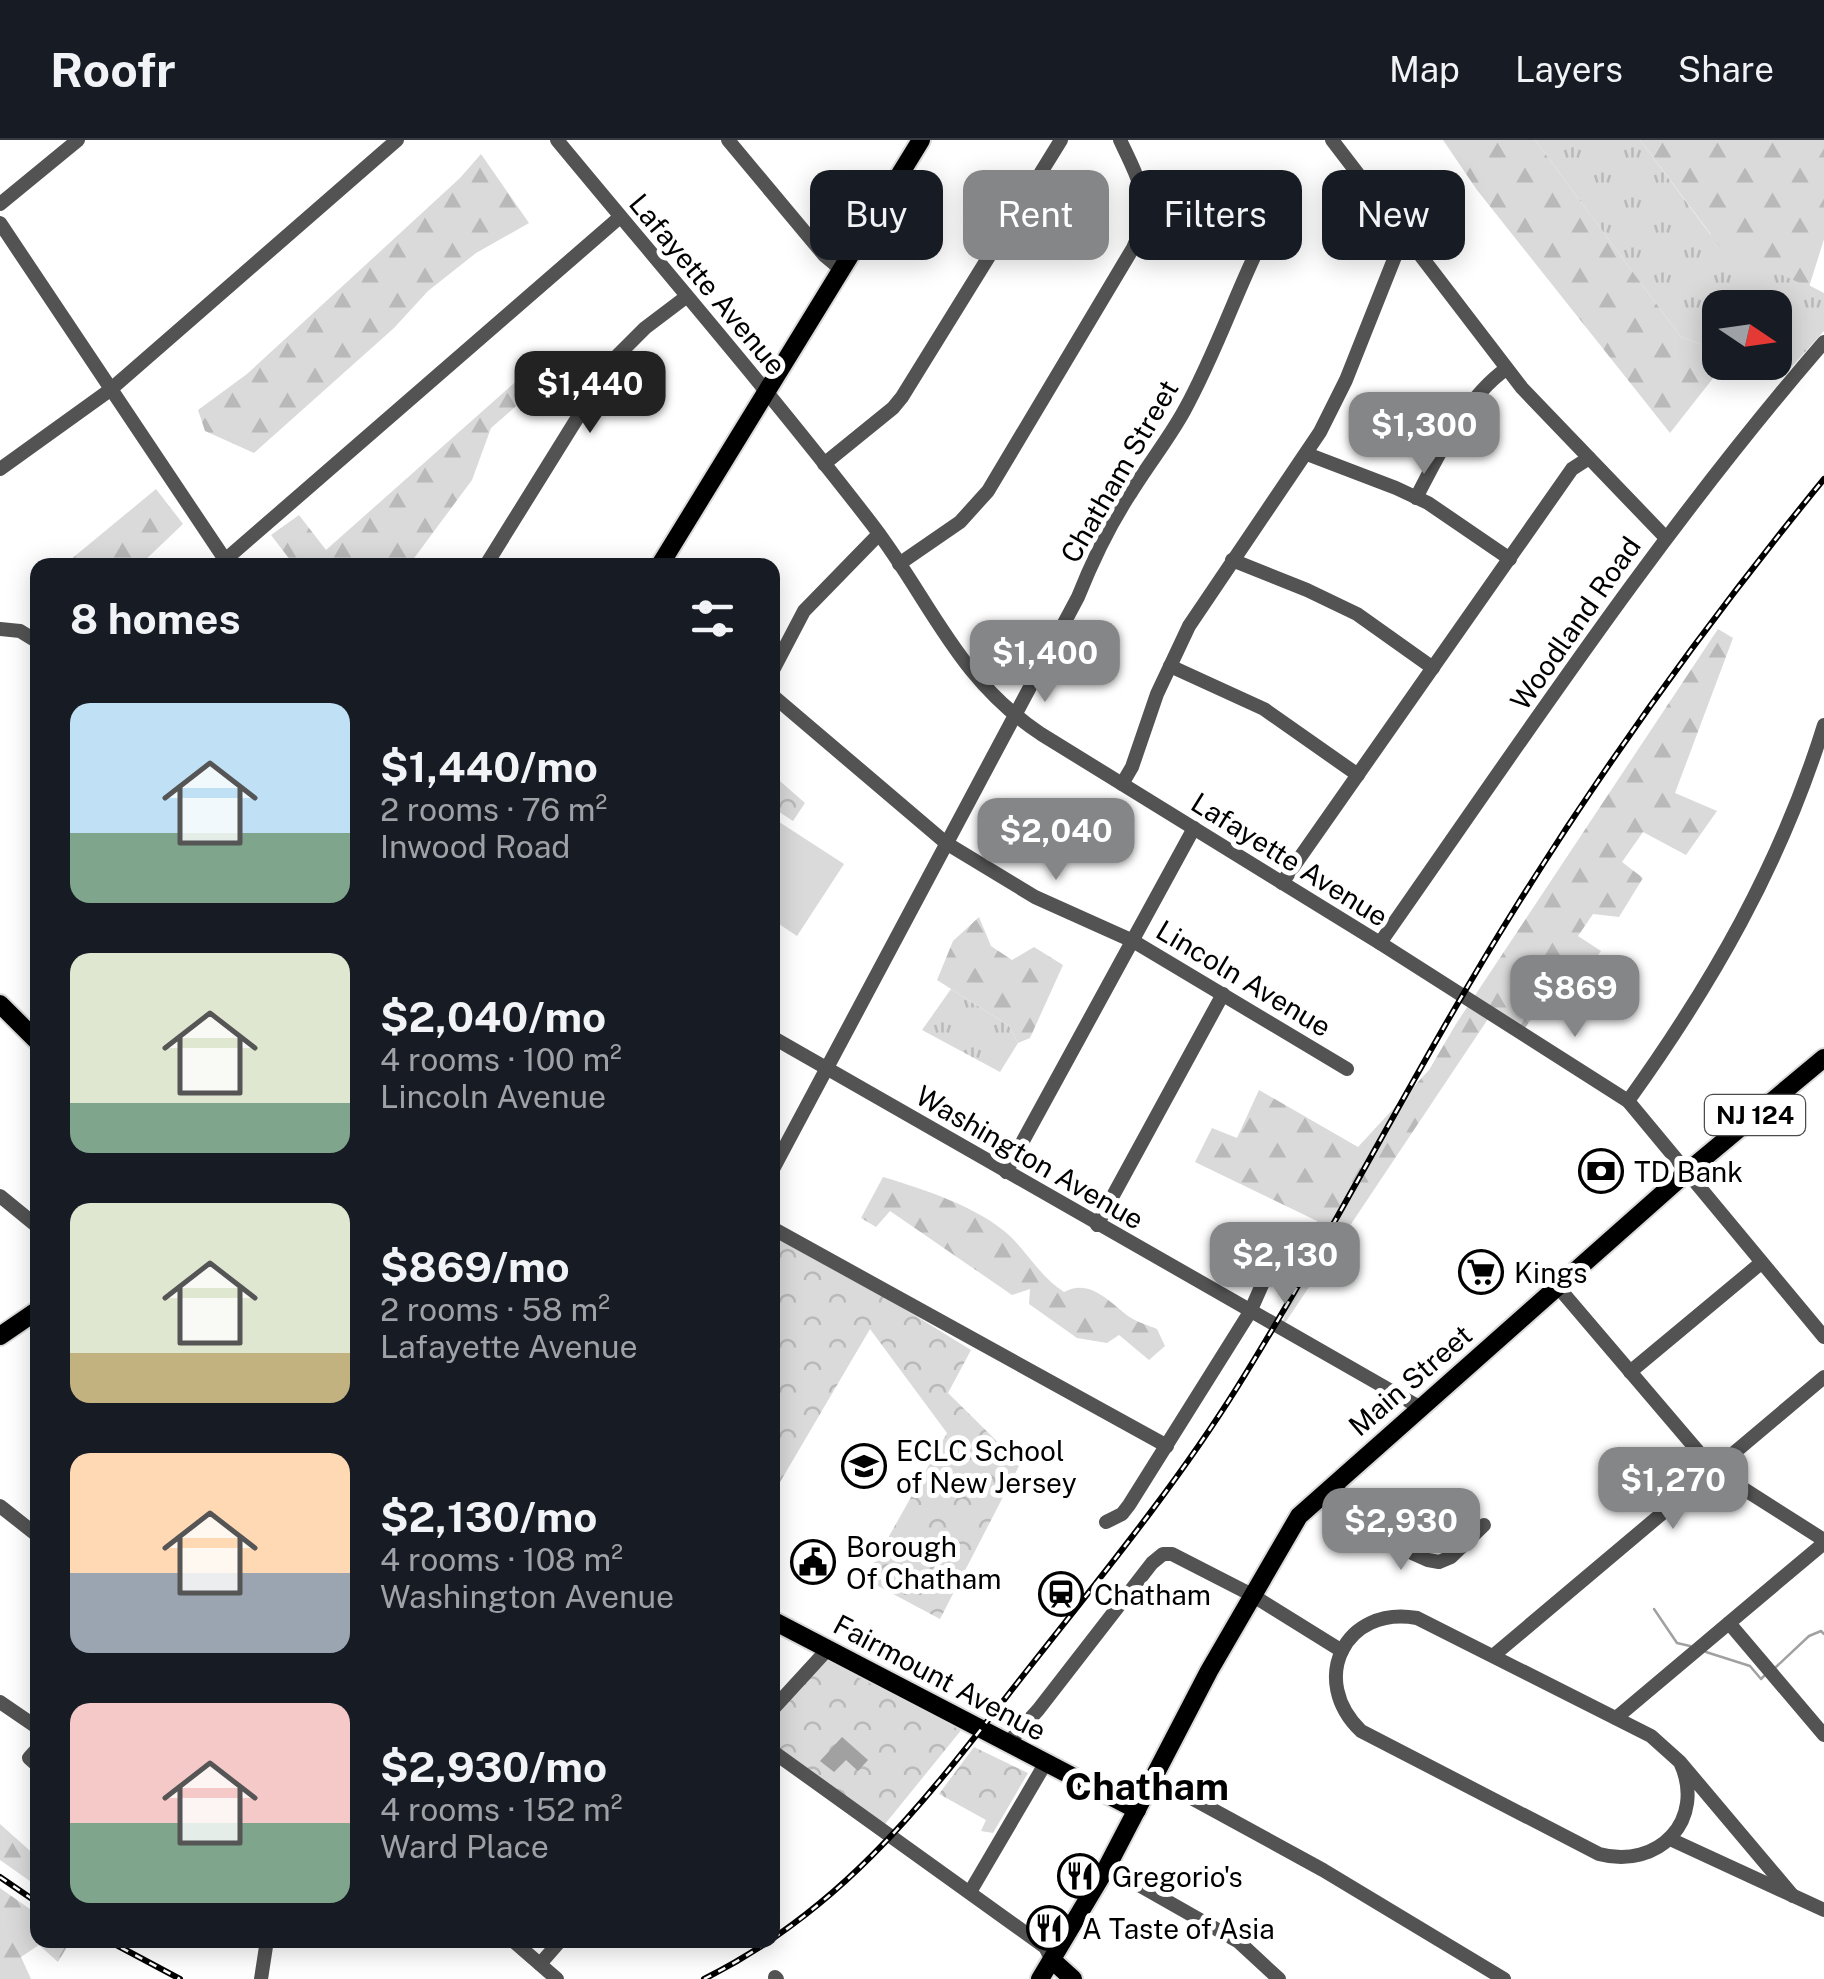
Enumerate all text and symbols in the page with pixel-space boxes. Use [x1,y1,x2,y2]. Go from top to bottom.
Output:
text: Roofr [50,41,176,98]
text: Map [1389,49,1460,90]
text: Layers [1515,49,1623,90]
text: Share [1678,49,1774,90]
chip: Buy [810,170,943,260]
chip: Rent [963,170,1109,260]
chip: Filters [1129,170,1302,260]
chip: New [1322,170,1465,260]
street label: Lafayette Avenue [623,187,793,381]
north arrow [1702,290,1792,380]
map controls [1702,290,1792,380]
pin: $1,440 [509,351,671,436]
text: $1,440 [537,365,643,402]
street label: Chatham Street [1053,374,1185,568]
pin: $1,300 [1343,392,1505,477]
text: $1,300 [1371,406,1477,443]
street label: Woodland Road [1503,530,1647,716]
icon: filters [685,591,740,646]
text: 8 homes [70,594,241,643]
pin: $1,400 [964,620,1126,705]
text: $1,400 [992,634,1098,671]
text: $1,440/mo [380,742,598,791]
icon: home [150,743,270,863]
street label: Lafayette Avenue [1186,785,1394,933]
text: 2 rooms · 76 m² [380,791,607,828]
pin: $2,040 [975,798,1137,883]
text: $2,040 [999,812,1113,849]
text: Inwood Road [380,828,570,865]
street label: Lincoln Avenue [1151,913,1337,1043]
pin: $869 [1516,955,1634,1040]
text: $869 [1532,969,1618,1006]
text: $2,040/mo [380,992,606,1041]
icon: home [150,993,270,1113]
text: 4 rooms · 100 m² [380,1041,622,1078]
text: Lincoln Avenue [380,1078,606,1115]
street label: Washington Avenue [910,1078,1150,1236]
road number: NJ 124 [1705,1095,1805,1135]
bank icon: TD Bank [1578,1148,1624,1194]
place label: TD Bank [1634,1155,1743,1188]
pin: $2,130 [1204,1222,1366,1307]
text: $2,130 [1232,1236,1338,1273]
text: $869/mo [380,1242,570,1291]
icon: home [150,1243,270,1363]
supermarket icon: Kings [1458,1249,1504,1295]
place label: Kings [1514,1256,1587,1289]
text: 2 rooms · 58 m² [380,1291,610,1328]
street label: Main Street [1342,1318,1478,1442]
text: Lafayette Avenue [380,1328,638,1365]
place label: ECLC School of New Jersey [896,1434,1077,1499]
school or university icon: ECLC School of New Jersey [841,1443,887,1489]
pin: $1,270 [1592,1447,1754,1532]
text: $1,270 [1620,1461,1726,1498]
pin: $2,930 [1320,1488,1482,1573]
text: $2,130/mo [380,1492,598,1541]
icon: home [150,1493,270,1613]
text: $2,930 [1344,1502,1458,1539]
place label: Borough Of Chatham [846,1530,1001,1595]
public building icon: Borough Of Chatham [790,1539,836,1585]
text: 4 rooms · 108 m² [380,1541,623,1578]
station icon: Chatham [1038,1571,1084,1617]
text: Washington Avenue [380,1578,674,1615]
place label: Chatham [1094,1578,1211,1611]
street label: Fairmount Avenue [828,1607,1052,1747]
text: $2,930/mo [380,1742,607,1791]
icon: home [150,1743,270,1863]
district label: Chatham [1065,1764,1229,1809]
text: 4 rooms · 152 m² [380,1791,622,1828]
text: Ward Place [380,1828,549,1865]
restaurant icon: Gregorio's [1057,1853,1103,1899]
place label: Gregorio's [1112,1860,1243,1893]
restaurant icon: A Taste of Asia [1026,1905,1072,1951]
place label: A Taste of Asia [1082,1912,1275,1945]

